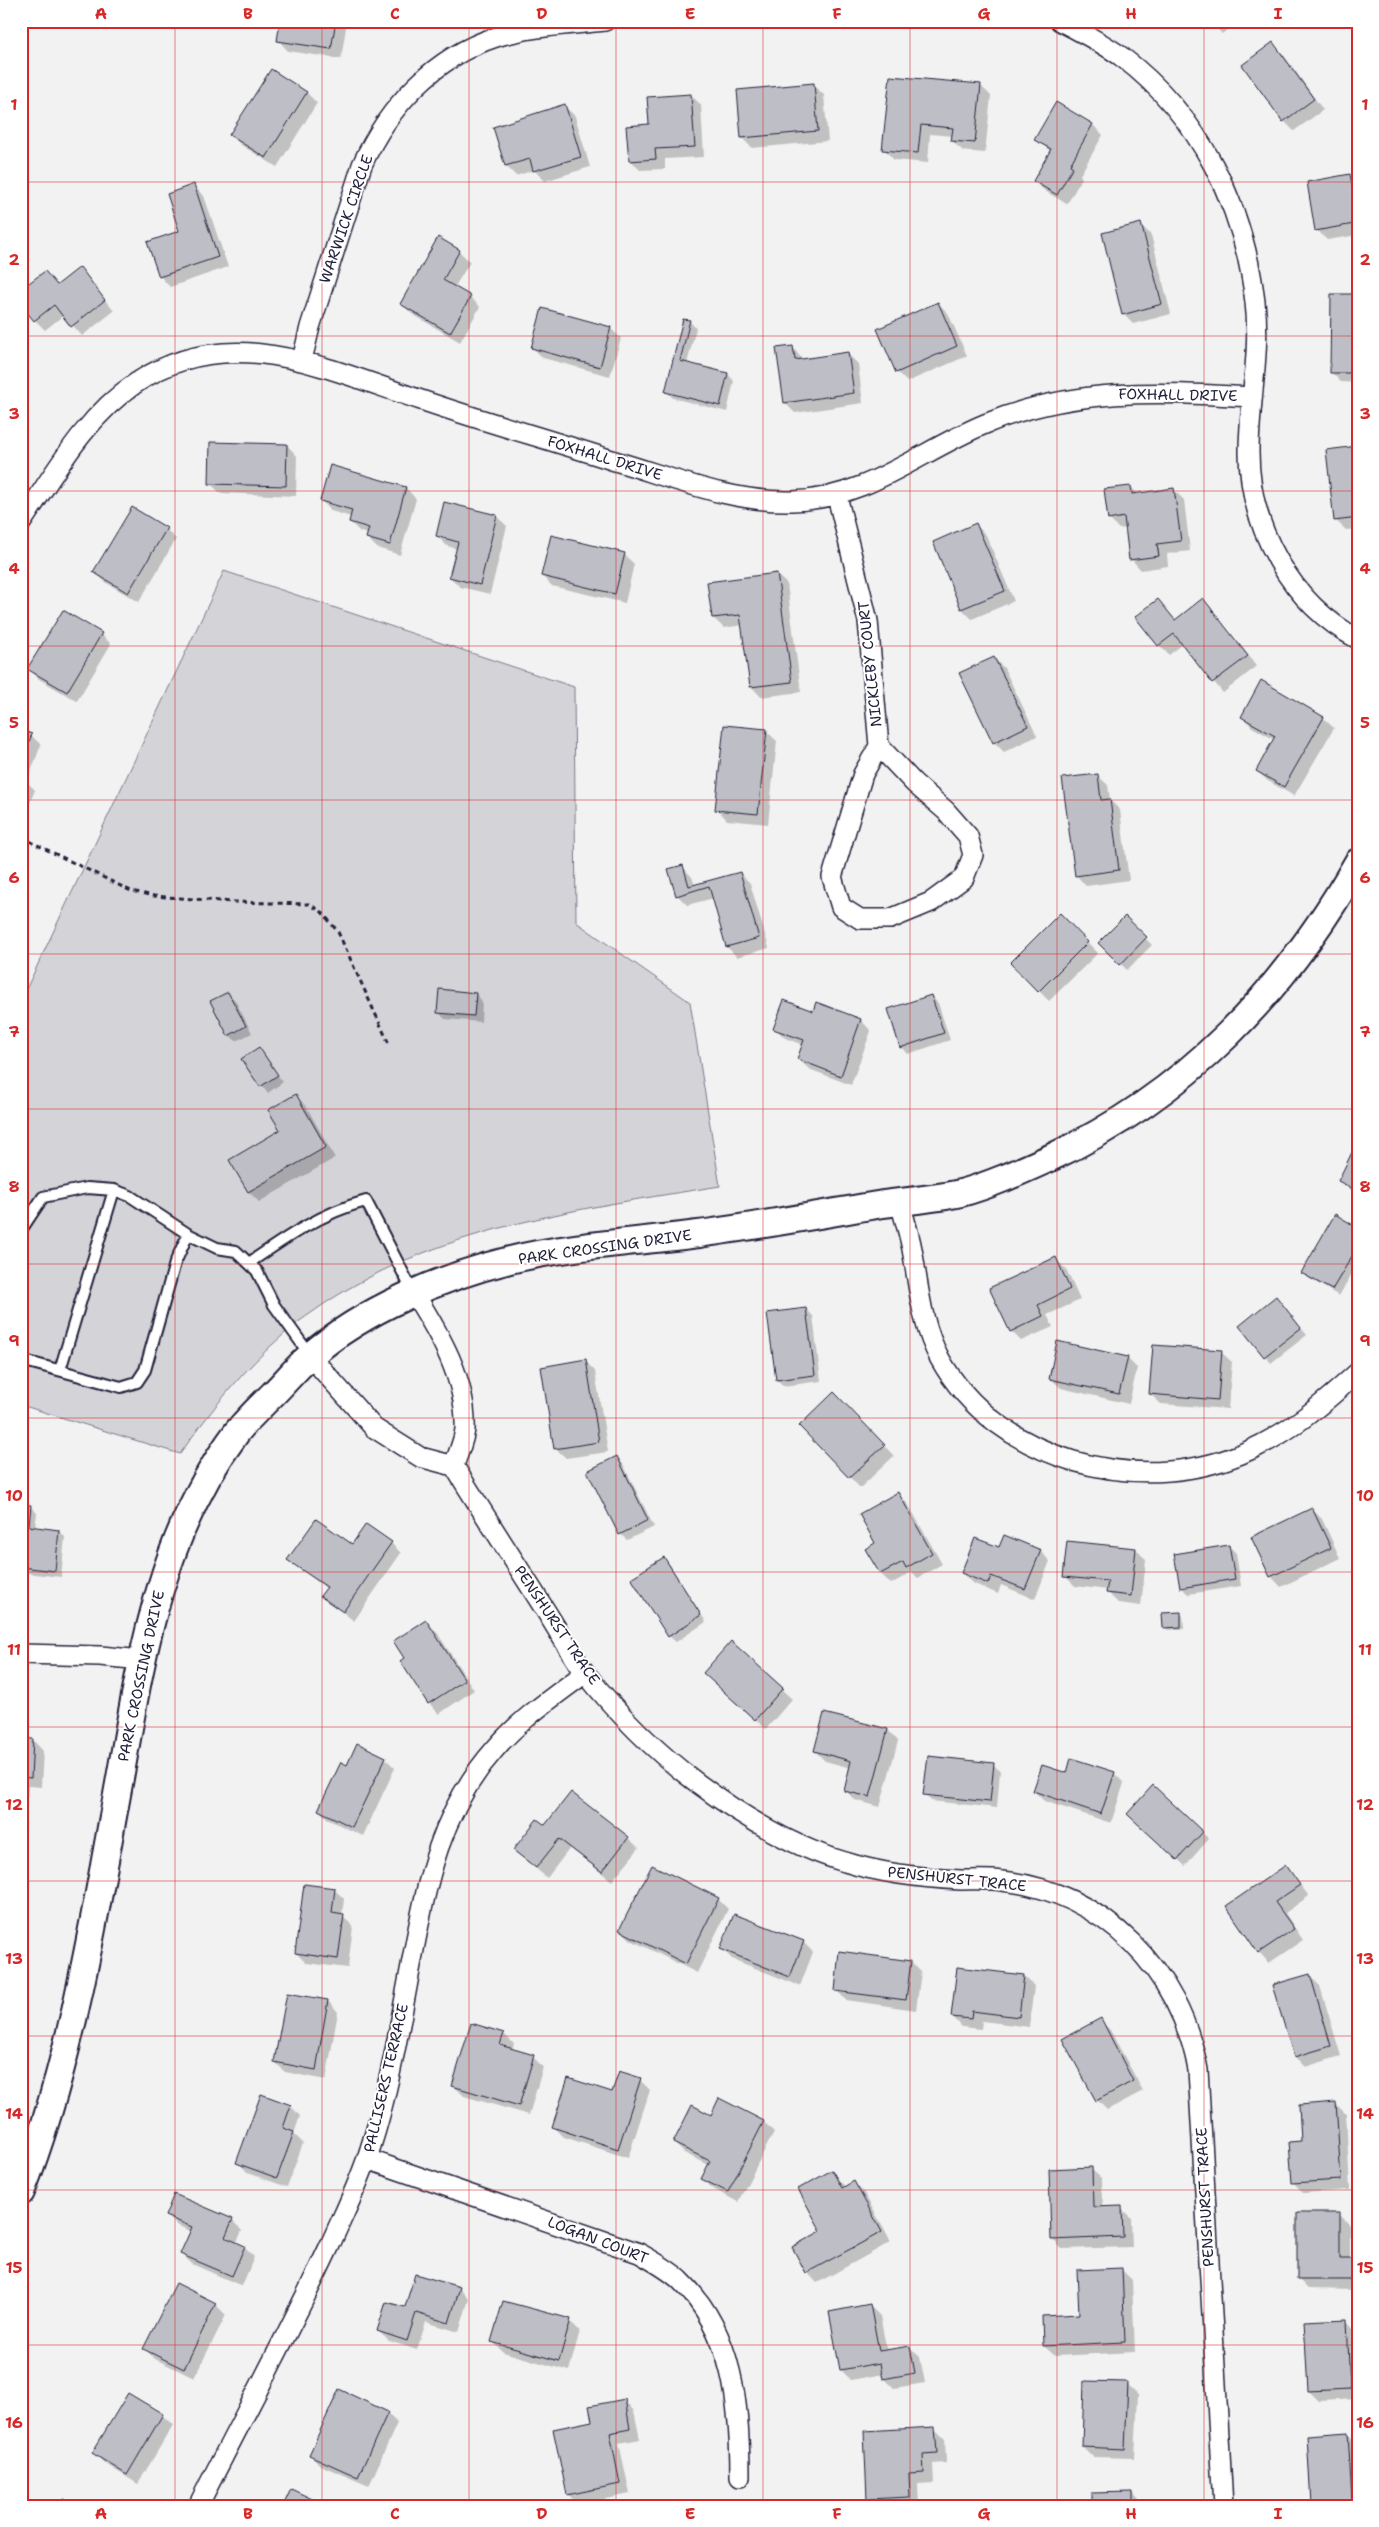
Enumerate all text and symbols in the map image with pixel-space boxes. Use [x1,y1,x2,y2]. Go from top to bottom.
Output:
text: A [95,3,107,24]
text: B [243,3,253,24]
text: C [390,3,400,24]
text: D [536,3,548,24]
text: E [685,3,695,24]
text: F [832,3,842,24]
text: G [978,3,991,24]
text: H [1125,3,1137,24]
text: I [1274,3,1283,24]
text: 1 [10,94,18,115]
text: 1 [1361,94,1369,115]
street label: WARWICK CIRCLE [315,152,377,286]
text: 2 [8,249,20,270]
text: 2 [1359,249,1371,270]
street label: FOXHALL DRIVE [1118,384,1238,406]
text: 3 [8,403,20,424]
text: 3 [1359,403,1371,424]
street label: FOXHALL DRIVE [545,431,665,485]
text: 4 [8,558,20,579]
text: 4 [1359,558,1371,579]
street label: NICKLEBY COURT [853,600,887,728]
text: 5 [9,712,19,733]
text: 5 [1360,712,1370,733]
text: 6 [8,867,20,888]
text: 6 [1359,867,1371,888]
text: 7 [8,1021,20,1042]
text: 7 [1359,1021,1371,1042]
text: 8 [8,1176,20,1197]
text: 8 [1359,1176,1371,1197]
street label: PARK CROSSING DRIVE [517,1225,693,1269]
text: 9 [8,1330,20,1351]
text: 9 [1359,1330,1371,1351]
text: 10 [5,1485,23,1506]
text: 10 [1356,1485,1374,1506]
street label: PENSHURST TRACE [510,1562,604,1688]
street label: PARK CROSSING DRIVE [113,1588,169,1764]
text: 11 [7,1639,21,1660]
text: 11 [1358,1639,1372,1660]
text: 12 [5,1794,23,1815]
text: 12 [1356,1794,1374,1815]
street label: PENSHURST TRACE [887,1862,1027,1896]
text: 13 [5,1948,23,1969]
text: 13 [1356,1948,1374,1969]
street label: PALLISERS TERRACE [359,2002,413,2154]
text: 14 [5,2103,23,2124]
text: 14 [1356,2103,1374,2124]
street label: PENSHURST TRACE [1191,2127,1219,2267]
street label: LOGAN COURT [545,2212,651,2268]
text: 15 [5,2257,23,2278]
text: 15 [1356,2257,1374,2278]
text: 16 [5,2412,23,2433]
text: 16 [1356,2412,1374,2433]
text: A [95,2503,107,2524]
text: B [243,2503,253,2524]
text: C [390,2503,400,2524]
text: D [536,2503,548,2524]
text: E [685,2503,695,2524]
text: F [832,2503,842,2524]
text: G [978,2503,991,2524]
text: H [1125,2503,1137,2524]
text: I [1274,2503,1283,2524]

